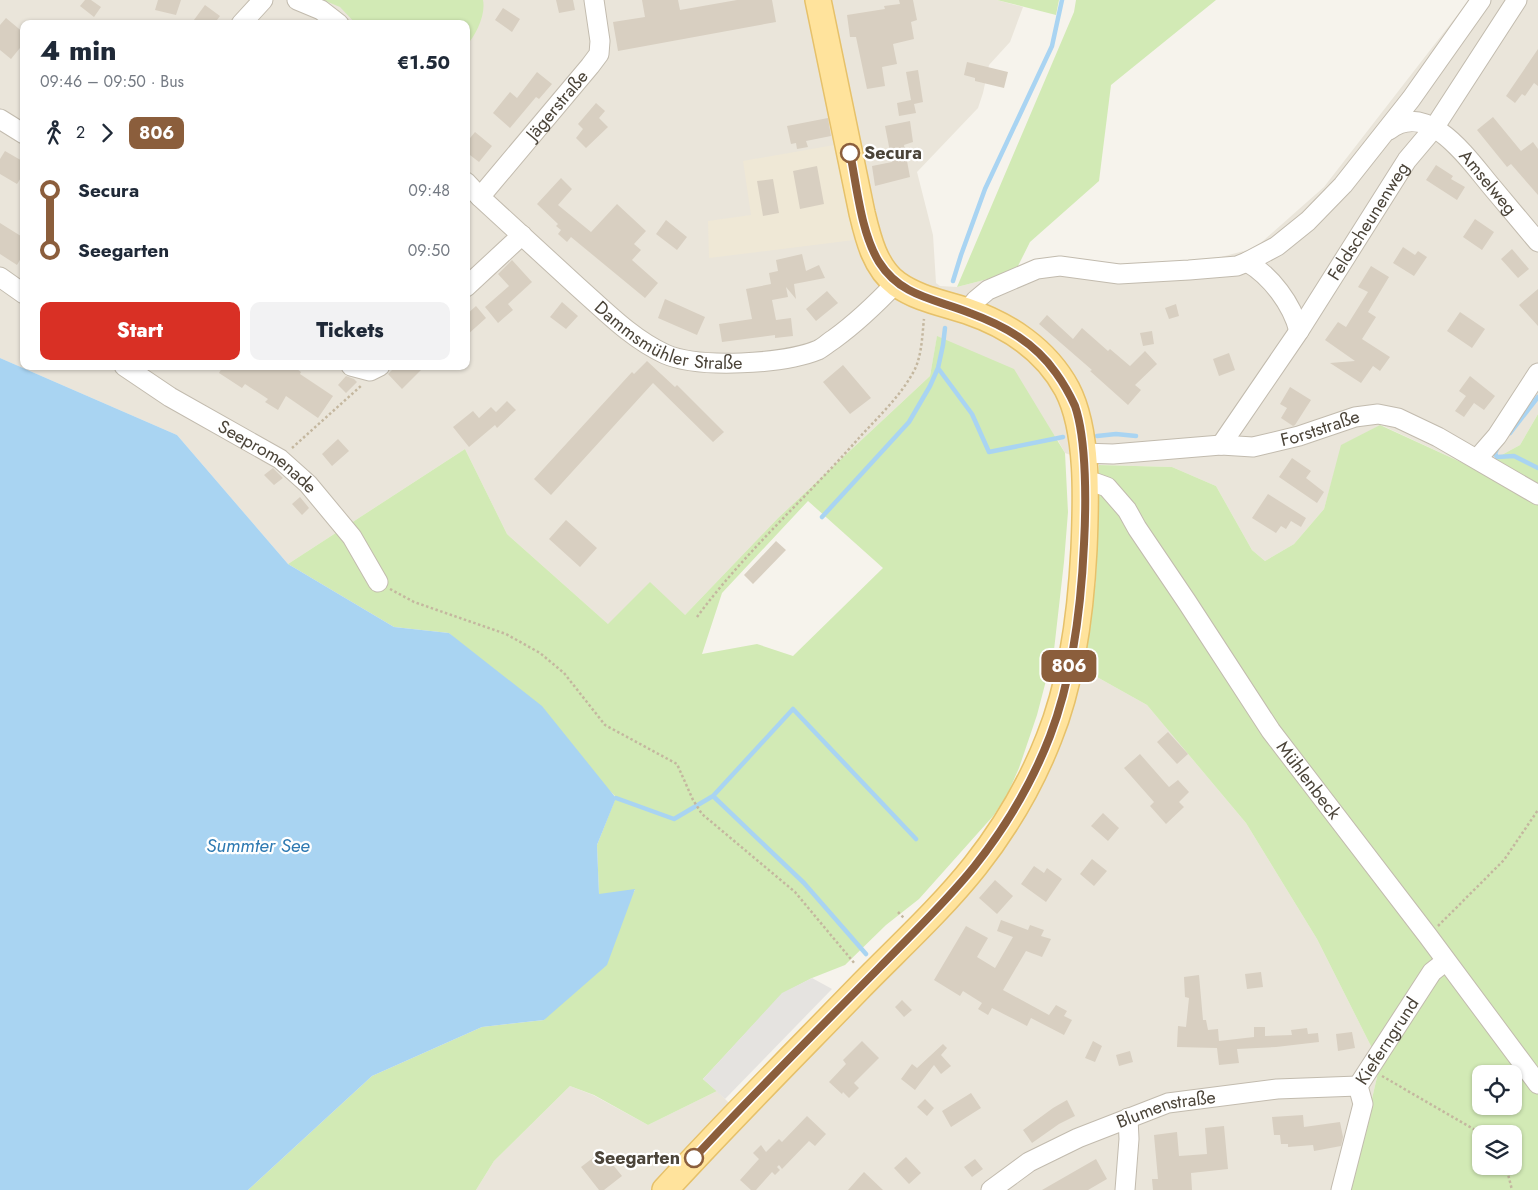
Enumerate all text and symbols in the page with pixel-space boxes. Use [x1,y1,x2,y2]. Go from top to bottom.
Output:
text: 4 min [40,30,117,71]
text: €1.50 [397,49,450,76]
street label: Jägerstraße [519,64,594,147]
text: 09:46 – 09:50 · Bus [40,70,184,93]
icon: walk [40,119,68,147]
icon: forward [93,119,121,147]
text: 806 [139,120,174,146]
text: 2 [76,121,85,144]
place label: Secura [864,140,922,166]
marker: Secura [840,143,860,163]
street label: Amselweg [1453,144,1523,221]
street label: Feldscheunenweg [1321,157,1416,286]
text: Secura [78,177,139,204]
text: 09:48 [408,179,450,202]
text: Seegarten [78,237,169,264]
text: 09:50 [408,239,450,262]
street label: Dammsmühler Straße [588,295,743,376]
button: Start [40,302,240,360]
button: Tickets [250,302,450,360]
street label: Forststraße [1278,403,1363,453]
street label: Seepromenade [213,414,323,499]
line badge: 806 [1040,650,1098,682]
text: 806 [1051,653,1087,679]
street label: Mühlenbeck [1270,736,1347,825]
water label: Summter See [206,832,310,859]
street label: Kieferngrund [1349,992,1425,1090]
map controls [1472,1065,1522,1175]
button: locate [1472,1065,1522,1115]
street label: Blumenstraße [1112,1084,1217,1135]
button: layers [1472,1125,1522,1175]
place label: Seegarten [594,1145,680,1171]
marker: Seegarten [684,1148,704,1168]

